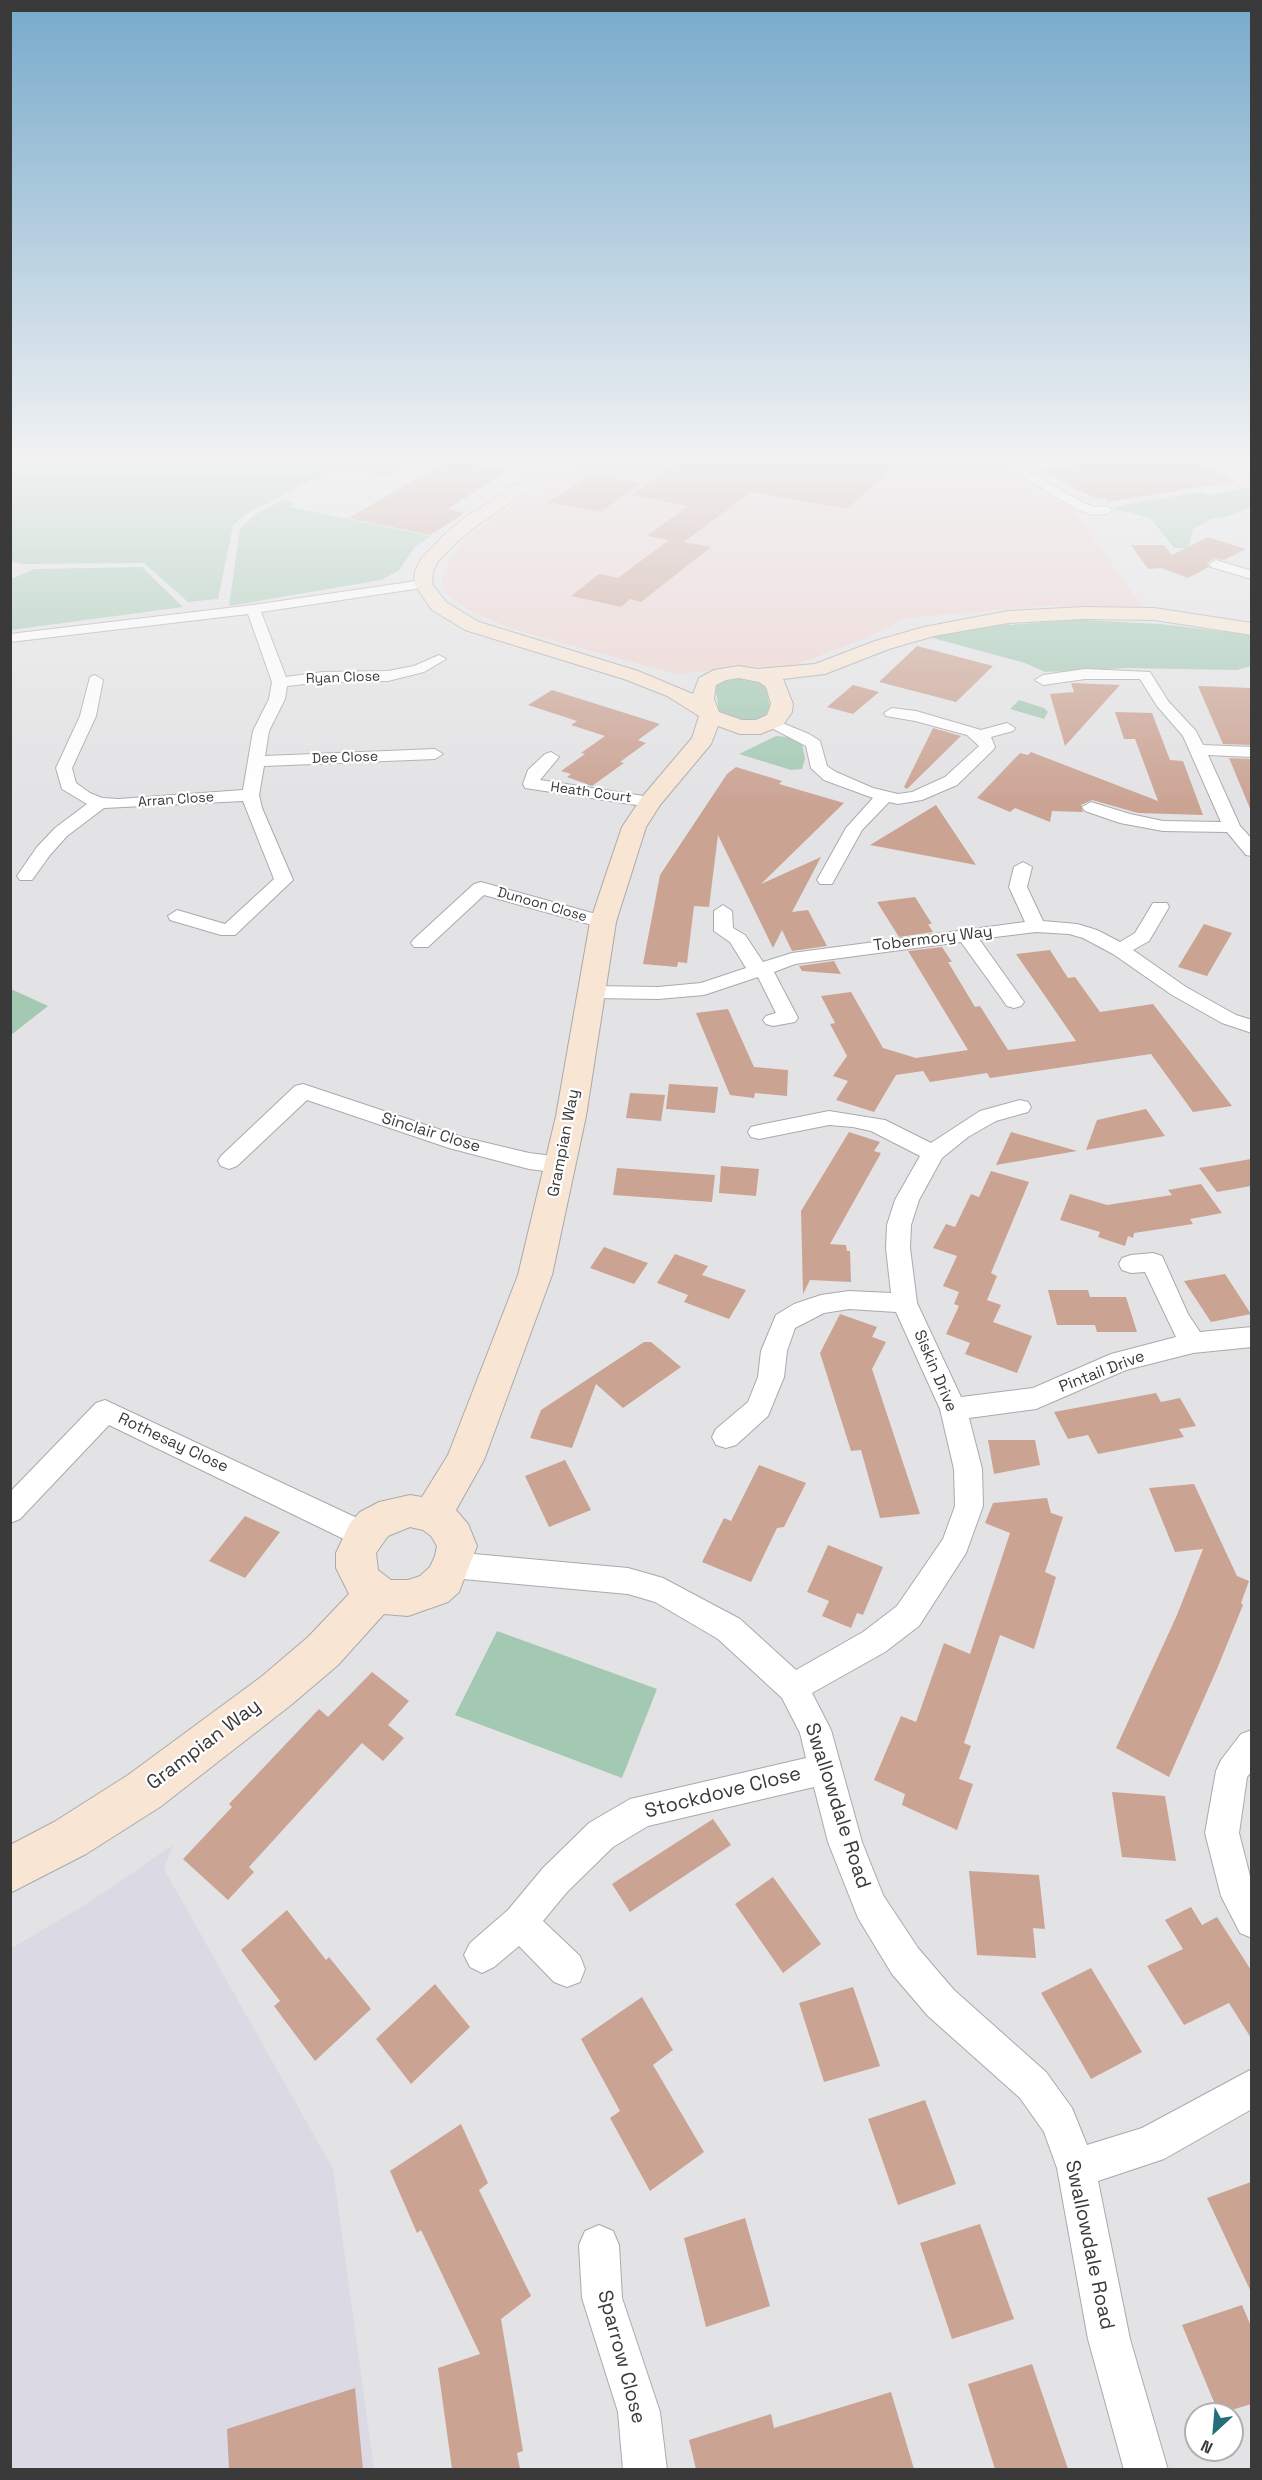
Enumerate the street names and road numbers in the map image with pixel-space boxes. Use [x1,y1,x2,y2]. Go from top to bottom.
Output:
street label: Ryan Close [306,668,380,688]
street label: Dee Close [312,748,378,768]
street label: Heath Court [549,779,633,807]
street label: Arran Close [137,789,215,811]
street label: Dunoon Close [495,884,589,926]
street label: Tobermory Way [872,922,994,956]
street label: Grampian Way [544,1088,584,1198]
street label: Sinclair Close [379,1109,483,1157]
street label: Siskin Drive [909,1327,961,1415]
street label: Pintail Drive [1057,1347,1147,1397]
street label: Rothesay Close [115,1409,231,1477]
street label: Grampian Way [142,1694,266,1796]
street label: Swallowdale Road [799,1720,875,1892]
street label: Stockdove Close [642,1762,804,1824]
street label: Swallowdale Road [1059,2158,1119,2332]
street label: Sparrow Close [592,2288,650,2426]

